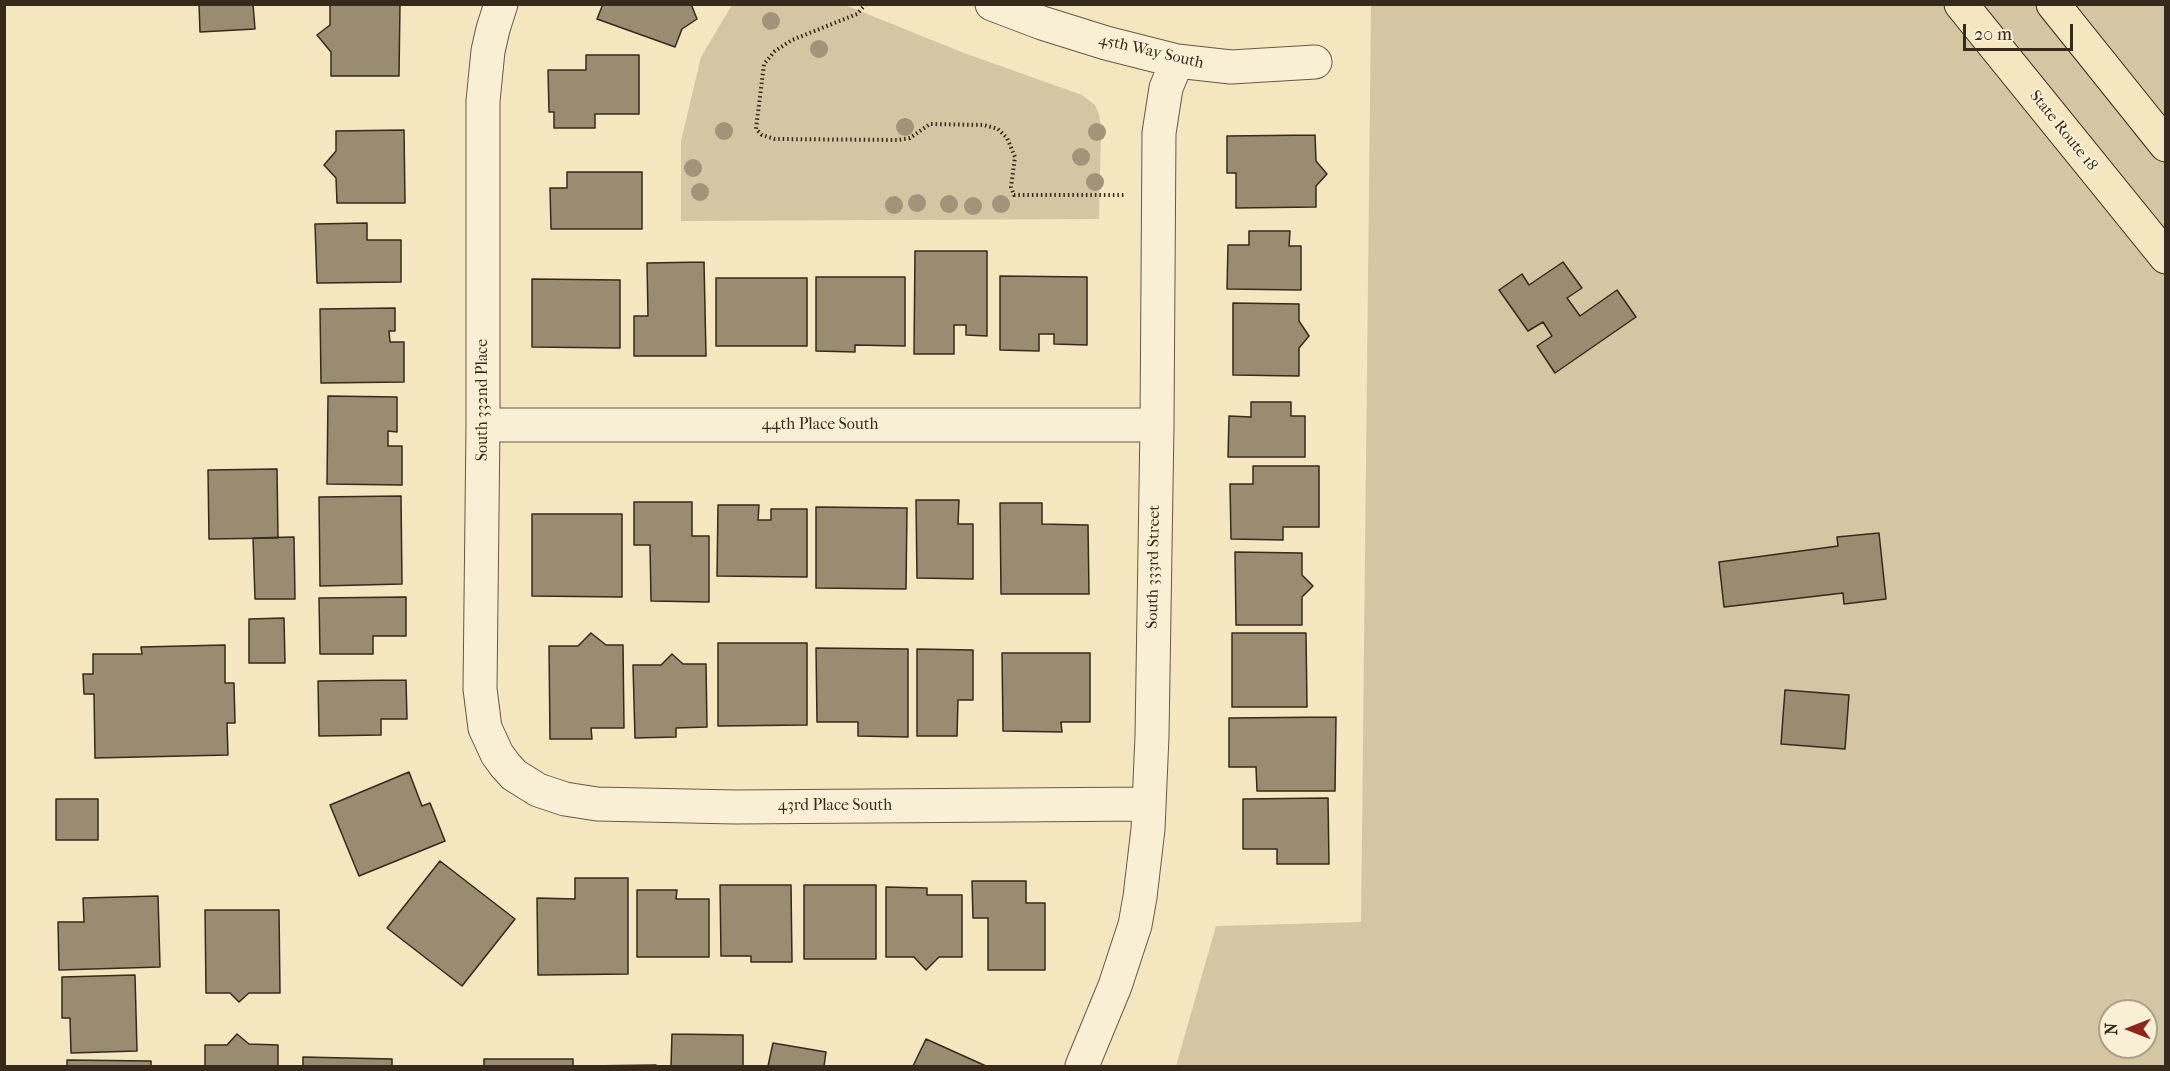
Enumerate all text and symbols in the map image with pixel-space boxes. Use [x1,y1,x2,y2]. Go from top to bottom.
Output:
scale bar [1966,12,2076,50]
text: 20 m [1974,24,2012,45]
street label: 45th Way South [1096,31,1206,73]
street label: State Route 18 [2025,87,2101,175]
street label: South 332nd Place [473,339,493,461]
street label: 44th Place South [762,415,878,435]
street label: South 333rd Street [1143,505,1165,629]
street label: 43rd Place South [778,796,892,816]
north arrow [2098,999,2158,1059]
text: N [2102,1023,2121,1035]

